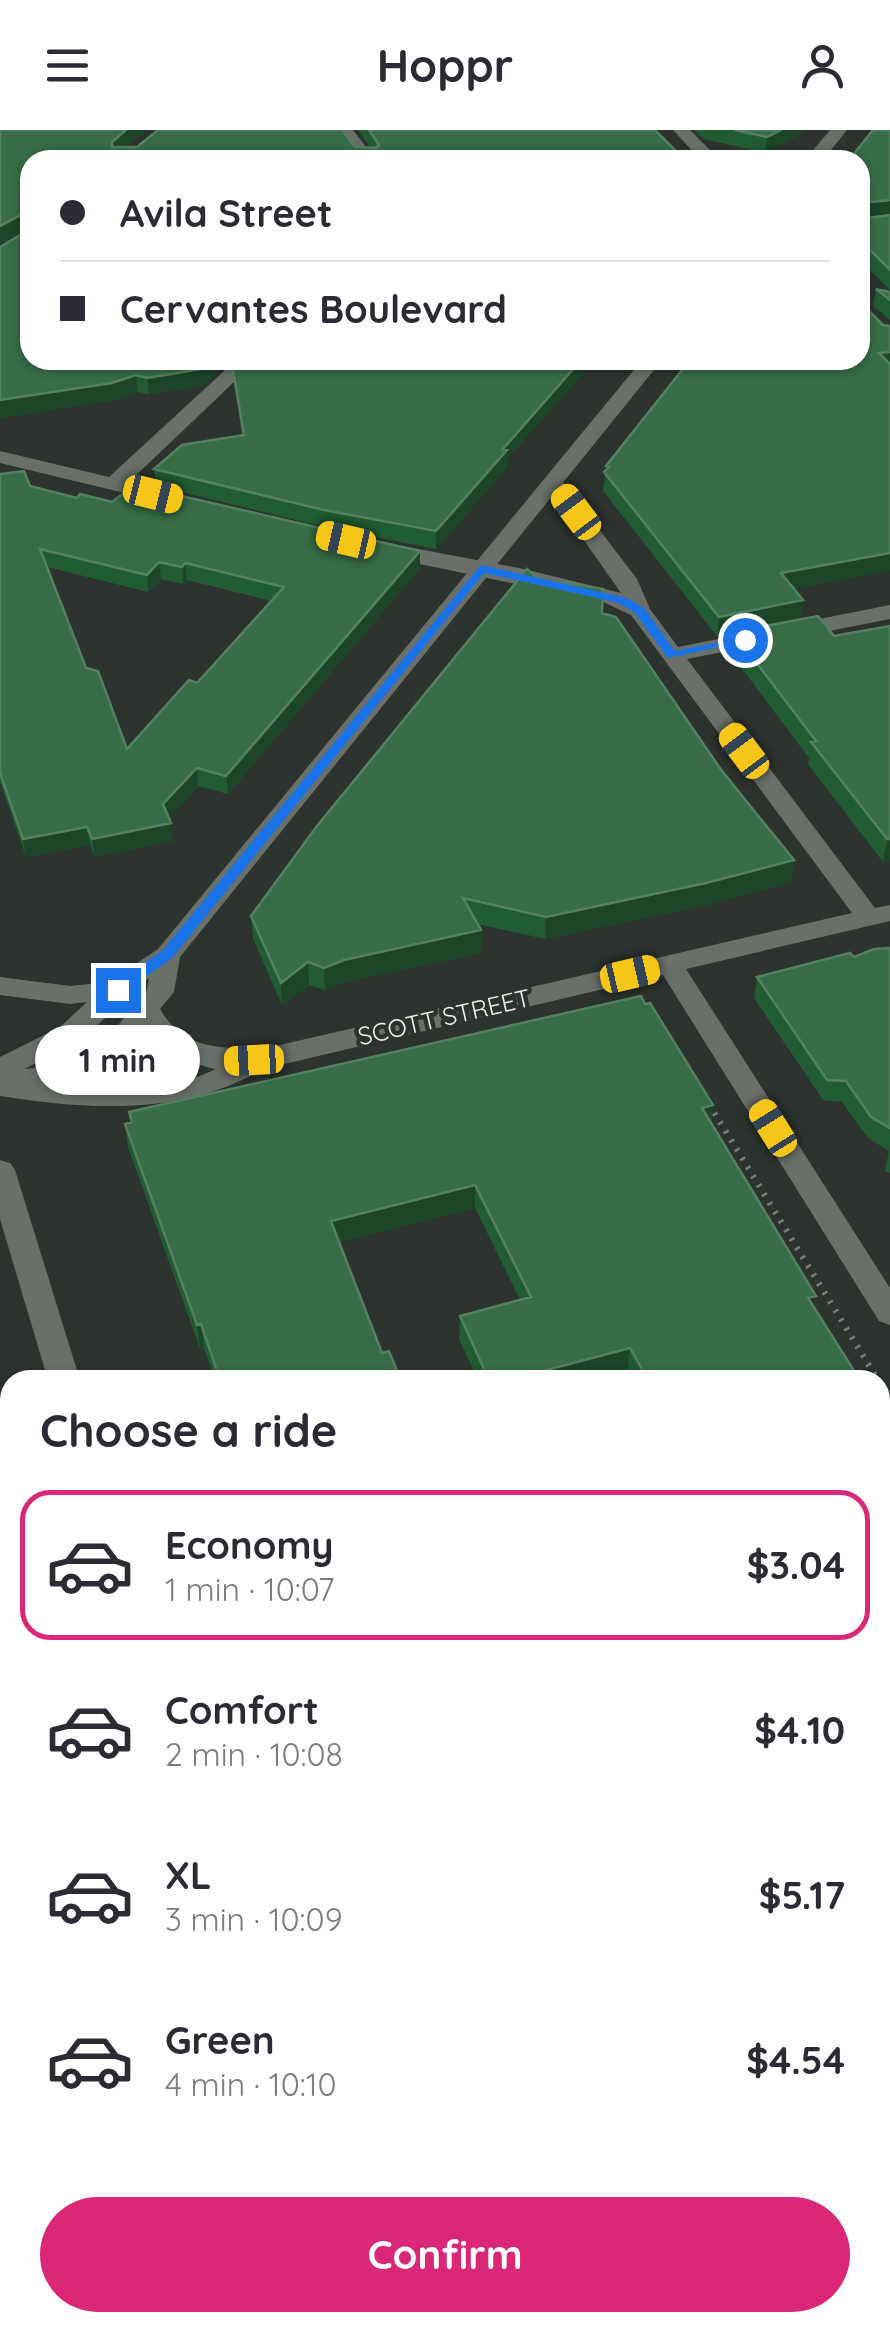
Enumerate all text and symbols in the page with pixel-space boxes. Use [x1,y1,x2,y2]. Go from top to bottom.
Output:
text: Hoppr [377,37,513,93]
icon: menu [40,38,95,93]
icon: person [795,38,850,93]
text: Avila Street [120,189,333,237]
text: Cervantes Boulevard [120,285,507,333]
car [120,472,186,516]
car [546,479,606,545]
car [313,519,379,561]
route start [723,618,768,663]
car [714,718,774,784]
car [597,953,663,995]
route end [96,968,141,1013]
street label: SCOTT STREET [355,982,533,1051]
callout: 1 min [36,1025,200,1095]
text: 1 min [79,1040,156,1080]
car [223,1043,285,1077]
car [744,1095,802,1161]
text: Choose a ride [40,1402,337,1458]
icon: car [45,1520,135,1610]
text: Economy [165,1521,334,1569]
text: $3.04 [747,1541,845,1589]
text: 1 min · 10:07 [165,1569,334,1609]
icon: car [45,1685,135,1775]
text: Comfort [165,1686,319,1734]
text: $4.10 [754,1706,845,1754]
text: 2 min · 10:08 [165,1734,343,1774]
icon: car [45,1850,135,1940]
text: XL [165,1851,211,1899]
text: $5.17 [759,1871,845,1919]
text: 3 min · 10:09 [165,1899,343,1939]
icon: car [45,2015,135,2105]
text: Green [165,2016,275,2064]
text: $4.54 [746,2036,845,2084]
text: 4 min · 10:10 [165,2064,337,2104]
button: Confirm [40,2197,850,2312]

